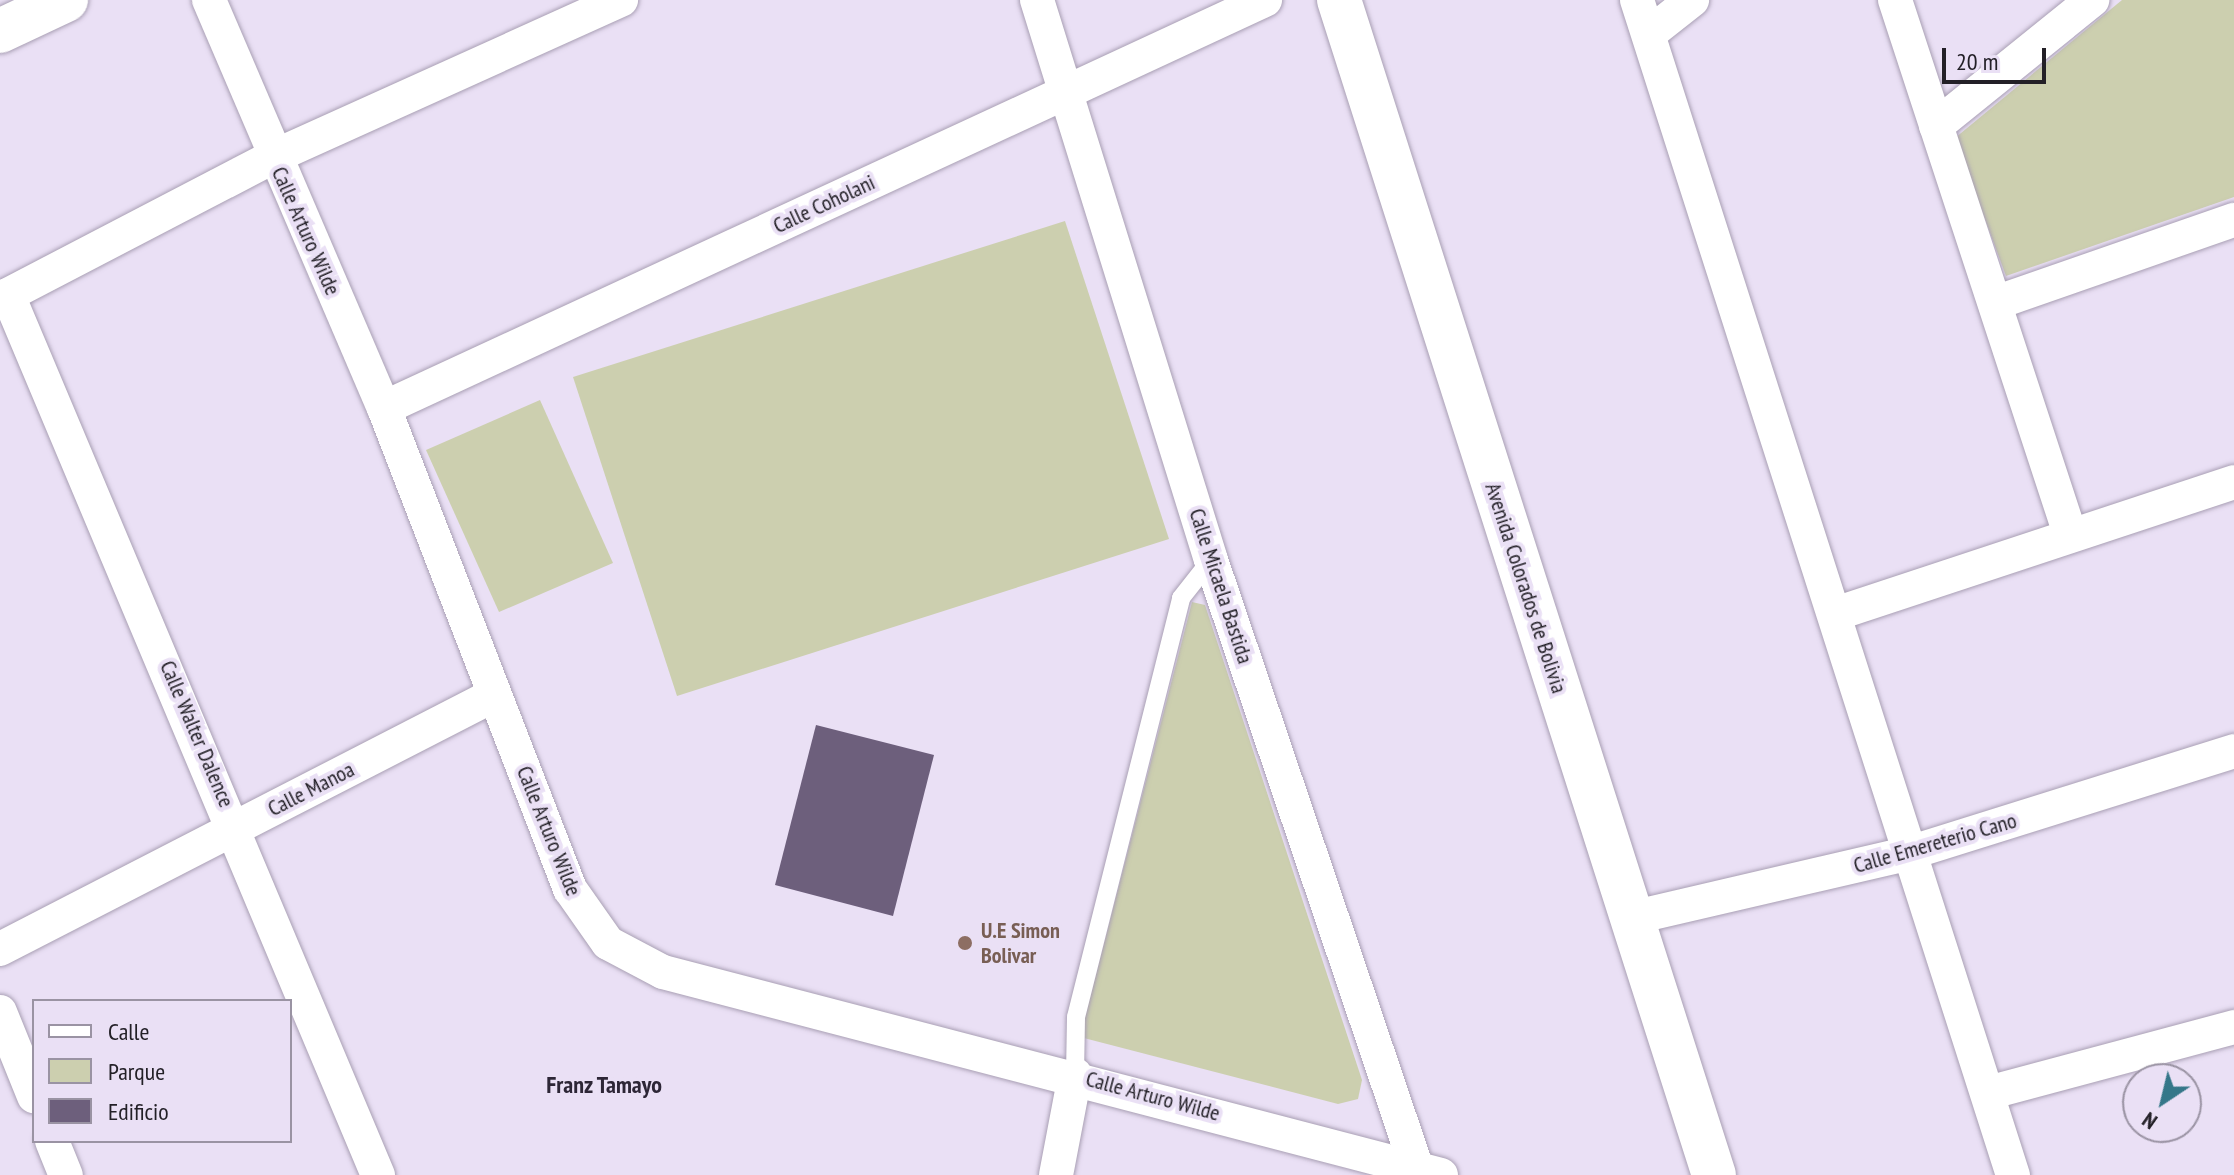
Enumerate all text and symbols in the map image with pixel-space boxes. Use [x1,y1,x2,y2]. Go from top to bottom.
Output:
scale bar [1946,32,2050,82]
text: 20 m [1956,46,1998,77]
street label: Calle Arturo Wilde [266,162,346,300]
street label: Calle Coholani [769,169,879,239]
street label: Avenida Colorados de Bolivia [1480,480,1572,696]
street label: Calle Micaela Bastida [1184,505,1258,667]
street label: Calle Walter Dalence [154,657,240,811]
street label: Calle Manoa [263,756,359,822]
street label: Calle Arturo Wilde [511,762,587,900]
street label: Calle Emereterio Cano [1851,807,2019,879]
place label: U.E Simon Bolivar [981,917,1060,968]
marker: U.E Simon Bolivar [956,934,974,952]
legend [32,999,292,1143]
text: Calle [108,1016,149,1047]
text: Parque [108,1056,165,1087]
north arrow [2122,1063,2202,1143]
street label: Calle Arturo Wilde [1083,1065,1223,1127]
district label: Franz Tamayo [545,1071,663,1099]
text: Edificio [108,1096,169,1127]
text: N [2136,1106,2162,1136]

